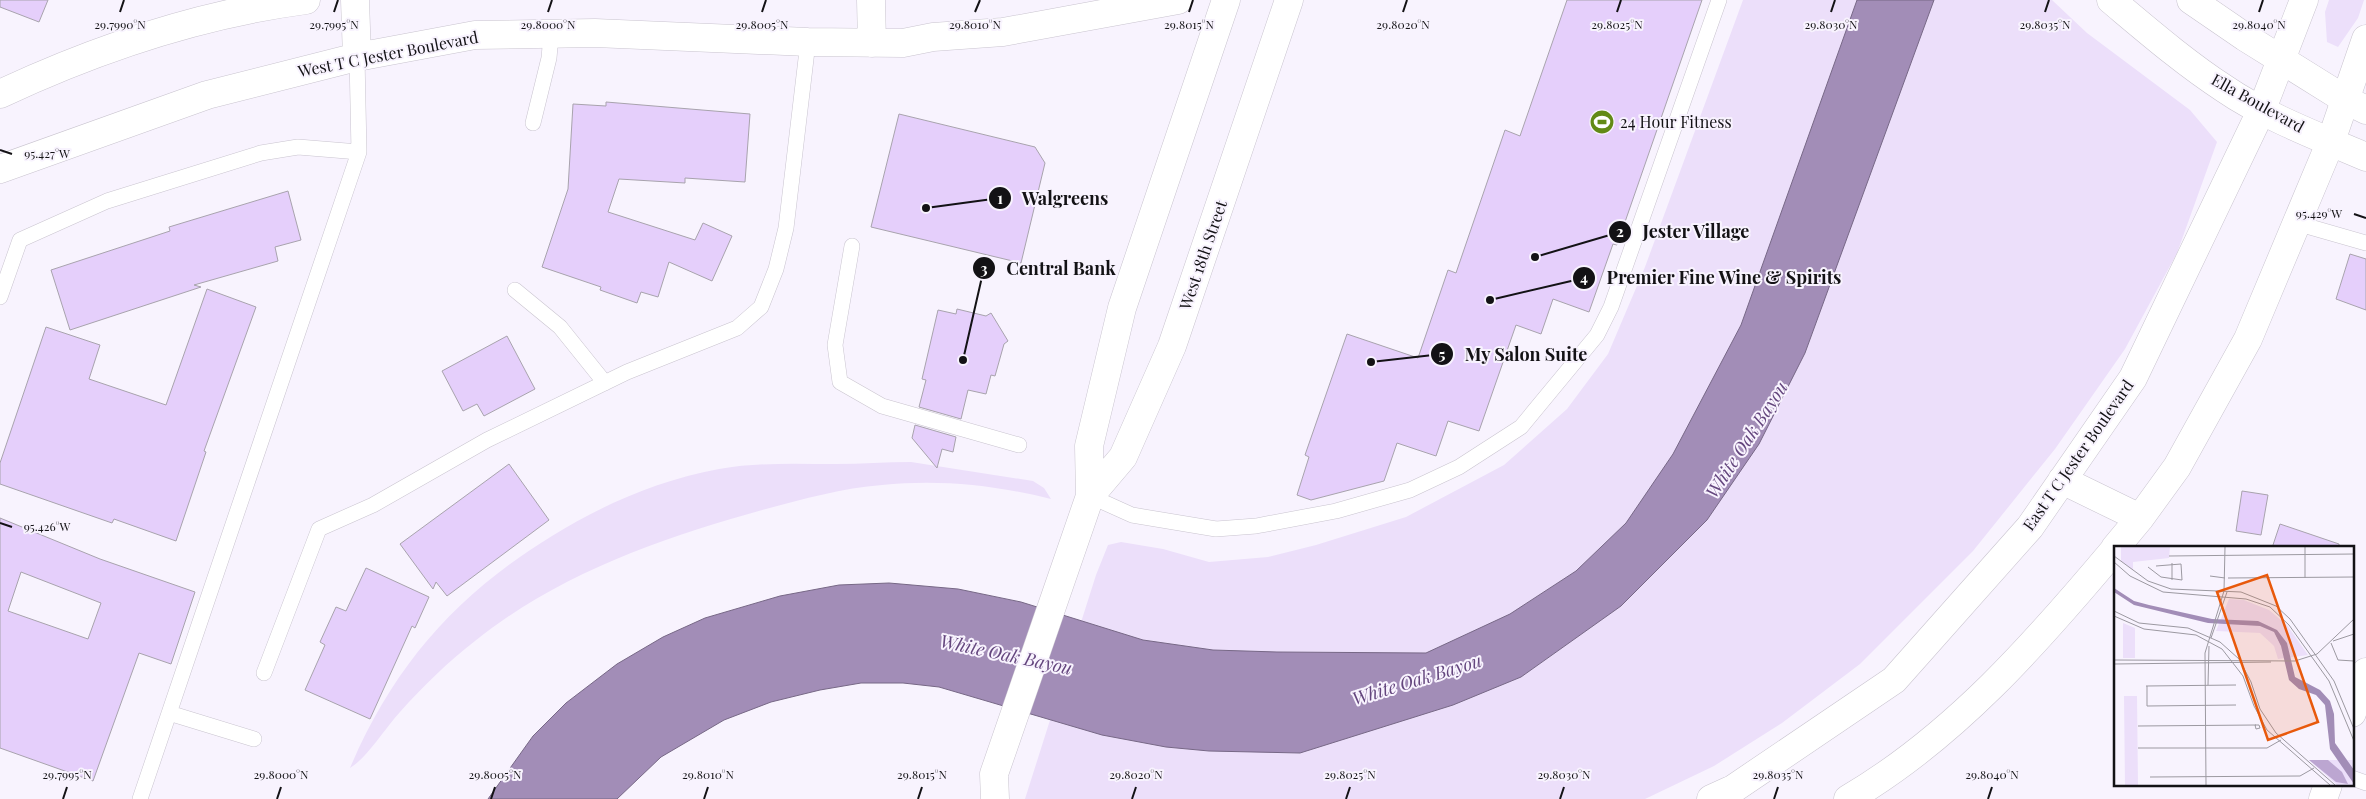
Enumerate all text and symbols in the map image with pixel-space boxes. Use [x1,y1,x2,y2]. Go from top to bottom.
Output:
text: 29.7990°N [94,16,146,32]
text: 29.7995°N [309,16,359,32]
text: 29.8000°N [521,16,576,32]
text: 29.8005°N [736,16,789,32]
text: 29.8010°N [949,16,1002,32]
text: 29.8015°N [1164,16,1214,32]
text: 29.8020°N [1376,16,1430,32]
text: 29.8025°N [1591,16,1643,32]
text: 29.8030°N [1804,16,1858,32]
text: 29.8035°N [2019,16,2071,32]
text: 29.8040°N [2232,16,2286,32]
street label: West T C Jester Boulevard [295,26,480,81]
street label: Ella Boulevard [2208,68,2308,137]
sports icon: 24 Hour Fitness [1589,109,1615,135]
place label: 24 Hour Fitness [1620,111,1732,132]
text: 95.427°W [24,145,70,161]
callout: Walgreens [987,182,1119,215]
text: Walgreens [1021,186,1108,210]
text: 1 [997,188,1003,208]
street label: West 18th Street [1174,197,1231,313]
text: 95.429°W [2296,205,2342,221]
callout: Jester Village [1607,215,1760,248]
text: Jester Village [1642,219,1749,243]
text: 2 [1616,221,1624,241]
callout: Central Bank [972,252,1126,285]
text: Central Bank [1006,256,1116,280]
text: 3 [980,258,988,278]
callout: Premier Fine Wine & Spirits [1571,262,1852,295]
text: Premier Fine Wine & Spirits [1607,265,1841,289]
text: 4 [1580,267,1588,287]
callout: My Salon Suite [1429,338,1597,371]
text: My Salon Suite [1465,342,1587,366]
text: 5 [1439,344,1446,364]
street label: East T C Jester Boulevard [2018,375,2138,534]
water label: White Oak Bayou [1699,377,1793,502]
text: 95.426°W [24,518,71,534]
inset map [2114,546,2354,786]
water label: White Oak Bayou [938,628,1074,680]
water label: White Oak Bayou [1349,648,1485,710]
text: 29.7995°N [42,766,92,782]
text: 29.8000°N [254,766,309,782]
text: 29.8005°N [469,766,522,782]
text: 29.8010°N [682,766,735,782]
text: 29.8015°N [897,766,947,782]
text: 29.8020°N [1109,766,1163,782]
text: 29.8025°N [1324,766,1376,782]
text: 29.8030°N [1537,766,1591,782]
text: 29.8035°N [1752,766,1804,782]
text: 29.8040°N [1965,766,2019,782]

